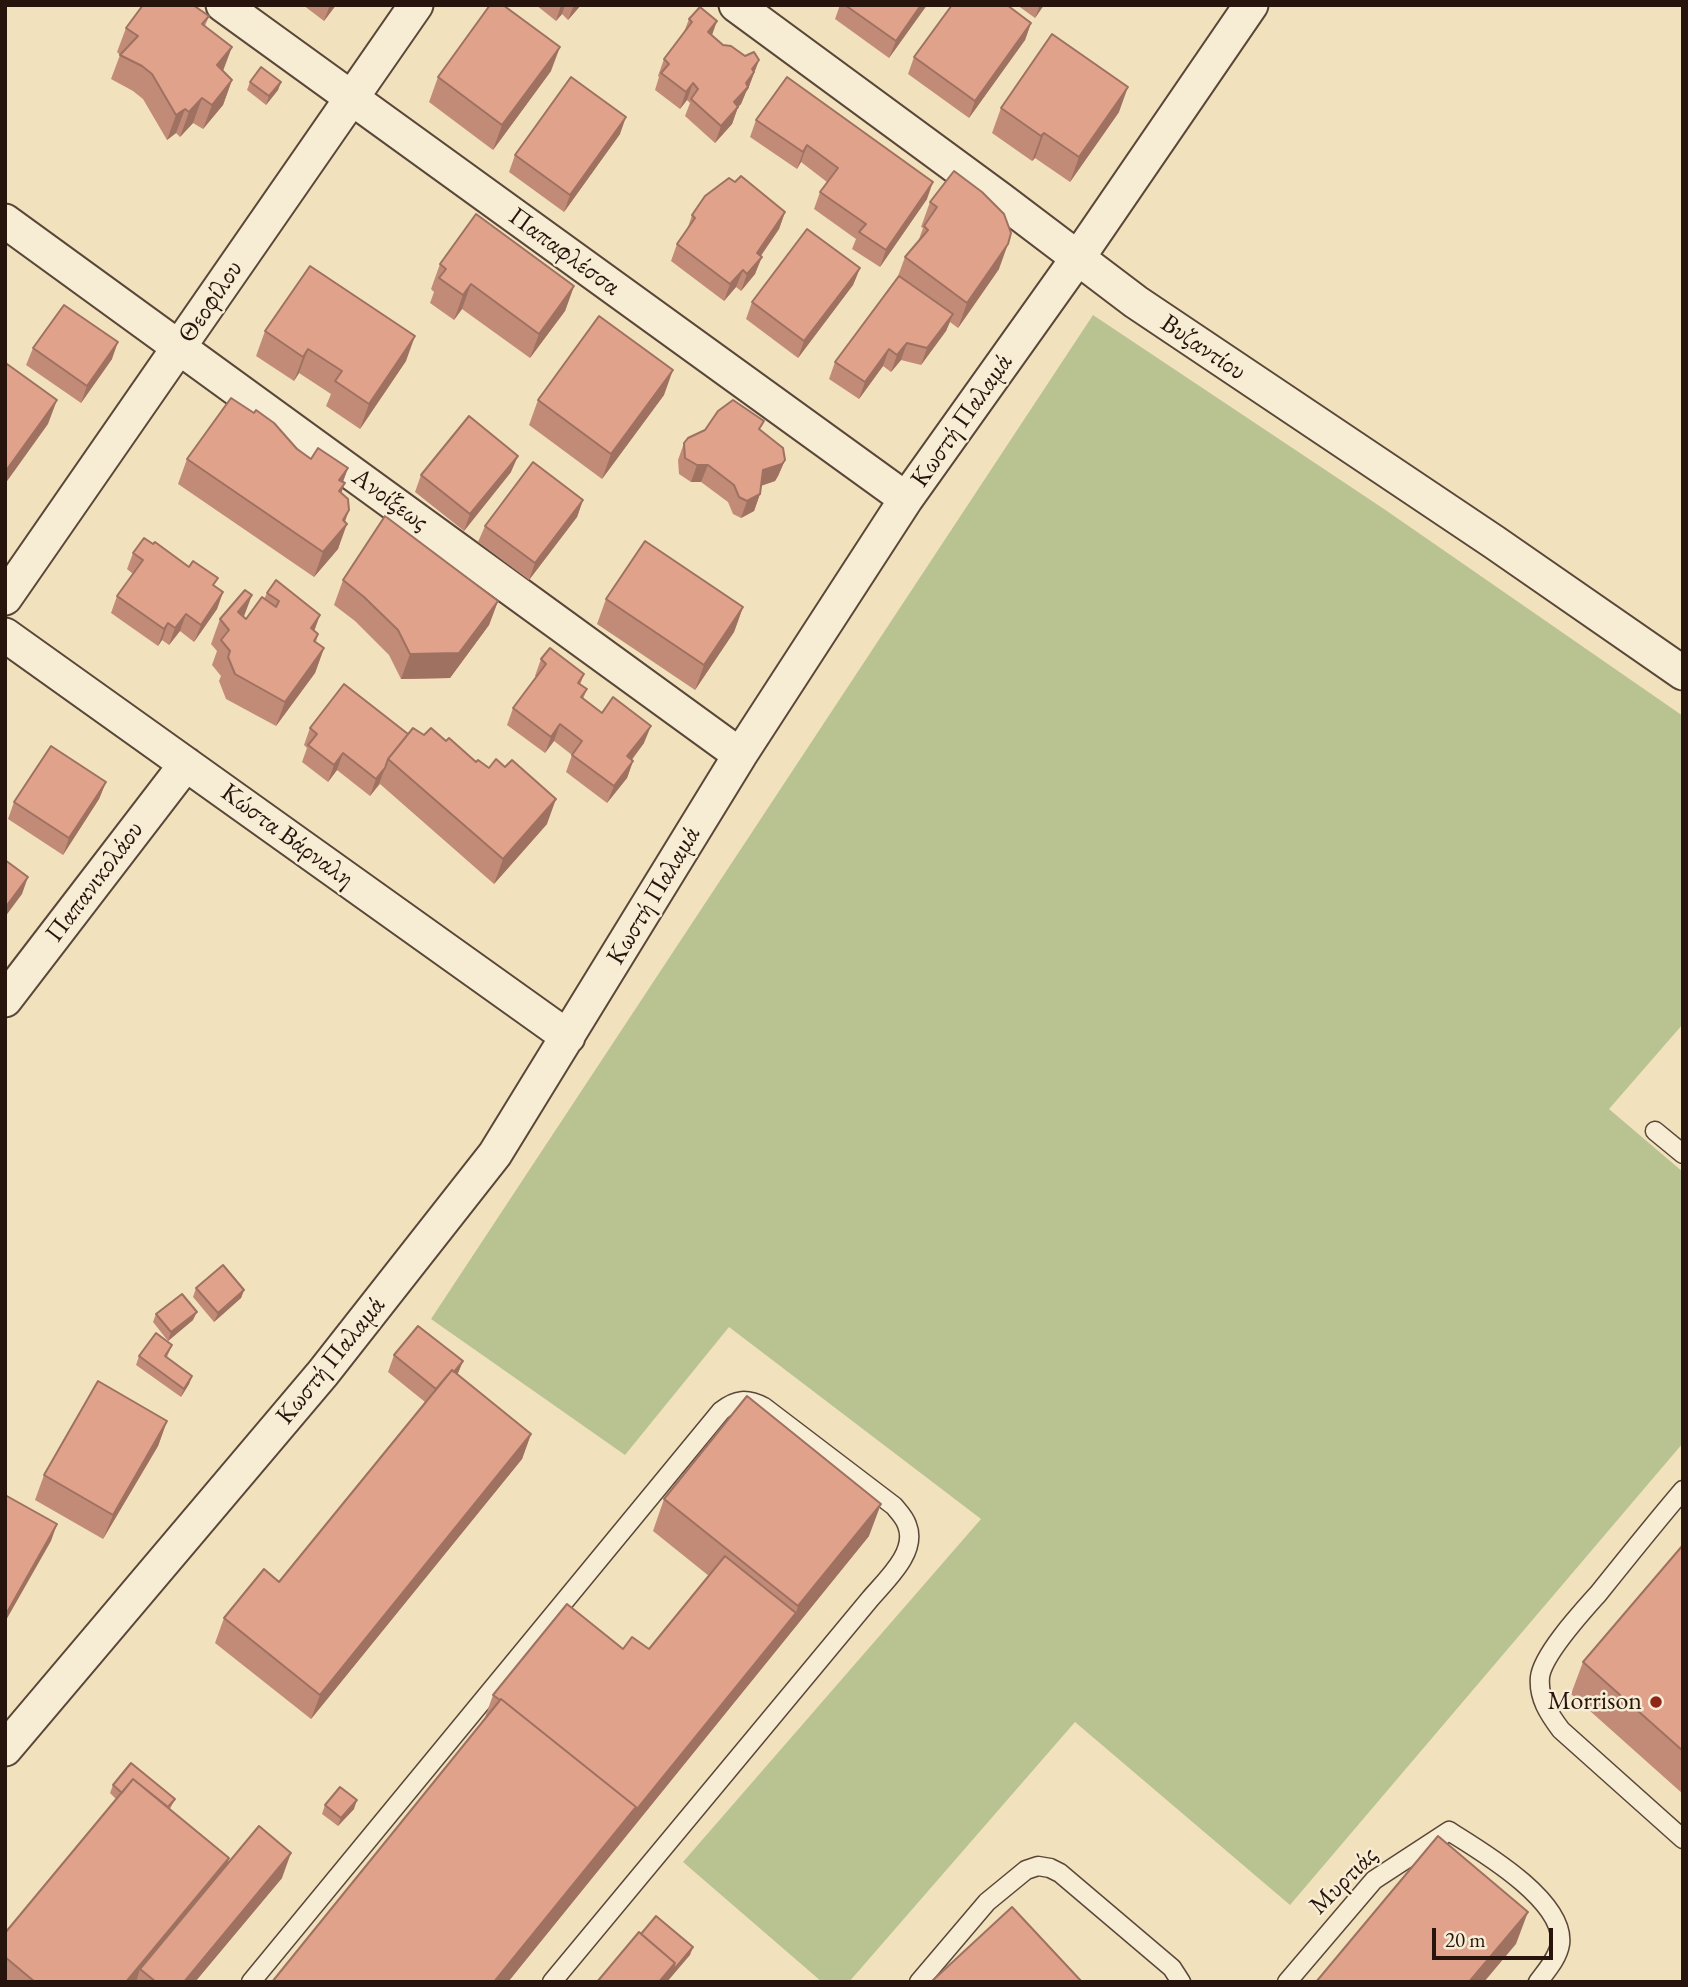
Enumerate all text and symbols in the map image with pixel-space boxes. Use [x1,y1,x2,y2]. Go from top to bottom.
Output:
street label: Παπαφλέσσα [502,201,626,303]
street label: Θεοφίλου [172,255,250,349]
street label: Βυζαντίου [1155,308,1251,388]
street label: Κωστή Παλαμά [905,348,1019,494]
street label: Ανοίξεως [346,462,434,538]
street label: Κώστα Βάρναλη [214,777,360,895]
street label: Παπανικολάου [39,815,151,949]
street label: Κωστή Παλαμά [601,821,707,971]
street label: Κωστή Παλαμά [270,1291,392,1431]
place label: Morrison [1547,1686,1642,1718]
marker: Morrison [1648,1694,1664,1710]
street label: Μυρτιάς [1303,1840,1385,1922]
scale bar [1436,1913,1557,1957]
text: 20 m [1445,1926,1486,1953]

